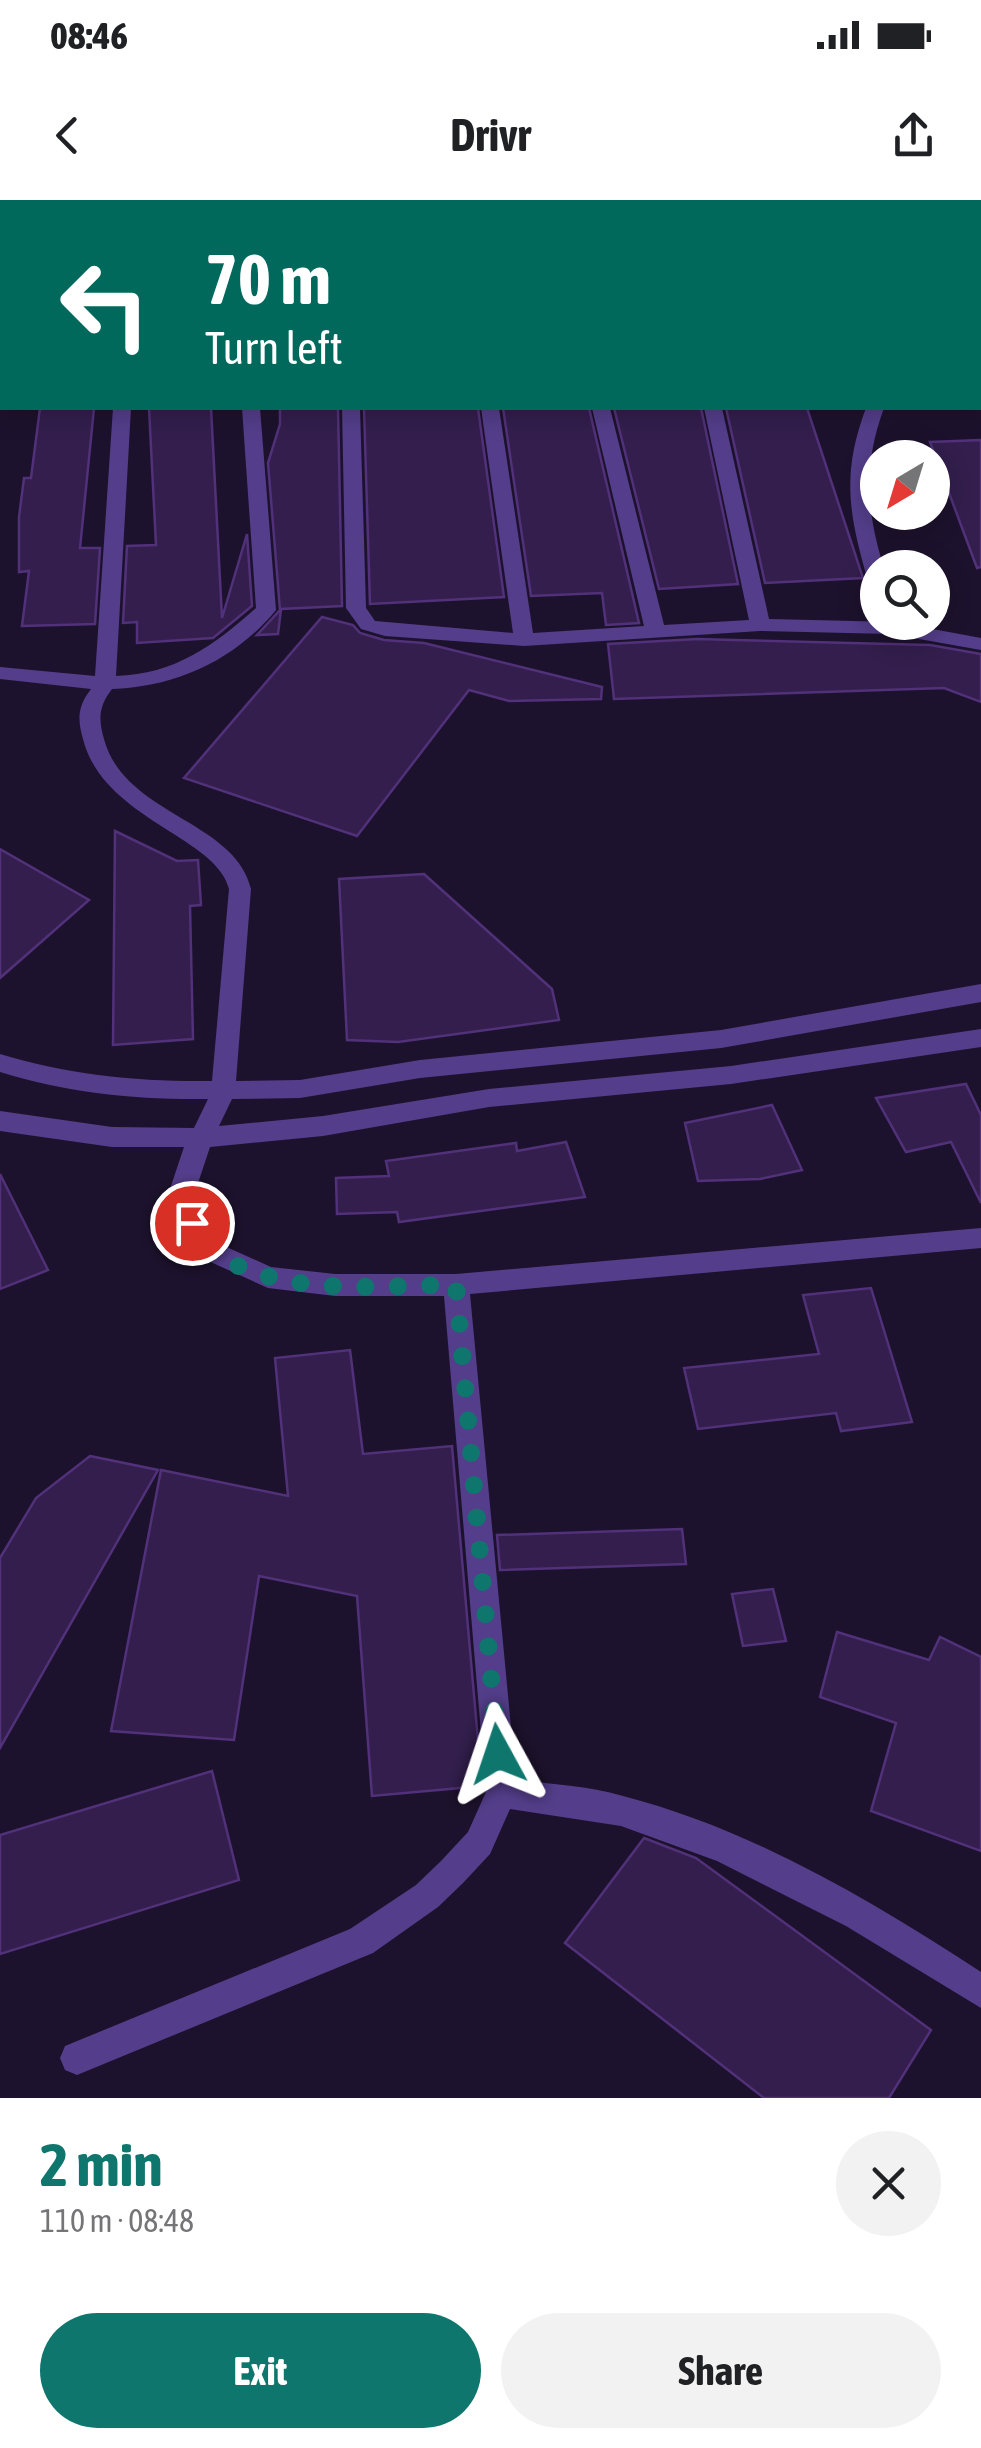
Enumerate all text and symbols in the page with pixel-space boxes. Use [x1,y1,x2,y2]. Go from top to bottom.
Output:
text: 08:46 [50,14,128,57]
icon: back [40,108,95,163]
icon: share [886,108,941,163]
text: Drivr [450,109,531,161]
text: 70 m [205,239,331,319]
icon: left [40,240,170,370]
text: Turn left [205,322,343,374]
north arrow [860,440,950,530]
map controls [860,440,950,640]
button: search [860,550,950,640]
pin [150,1181,235,1266]
icon: arrive [165,1196,220,1251]
position arrow [446,1702,550,1806]
text: 2 min [40,2130,163,2199]
button: close [836,2131,941,2236]
text: 110 m · 08:48 [40,2202,194,2239]
button: Exit [40,2313,481,2428]
button: Share [501,2313,941,2428]

